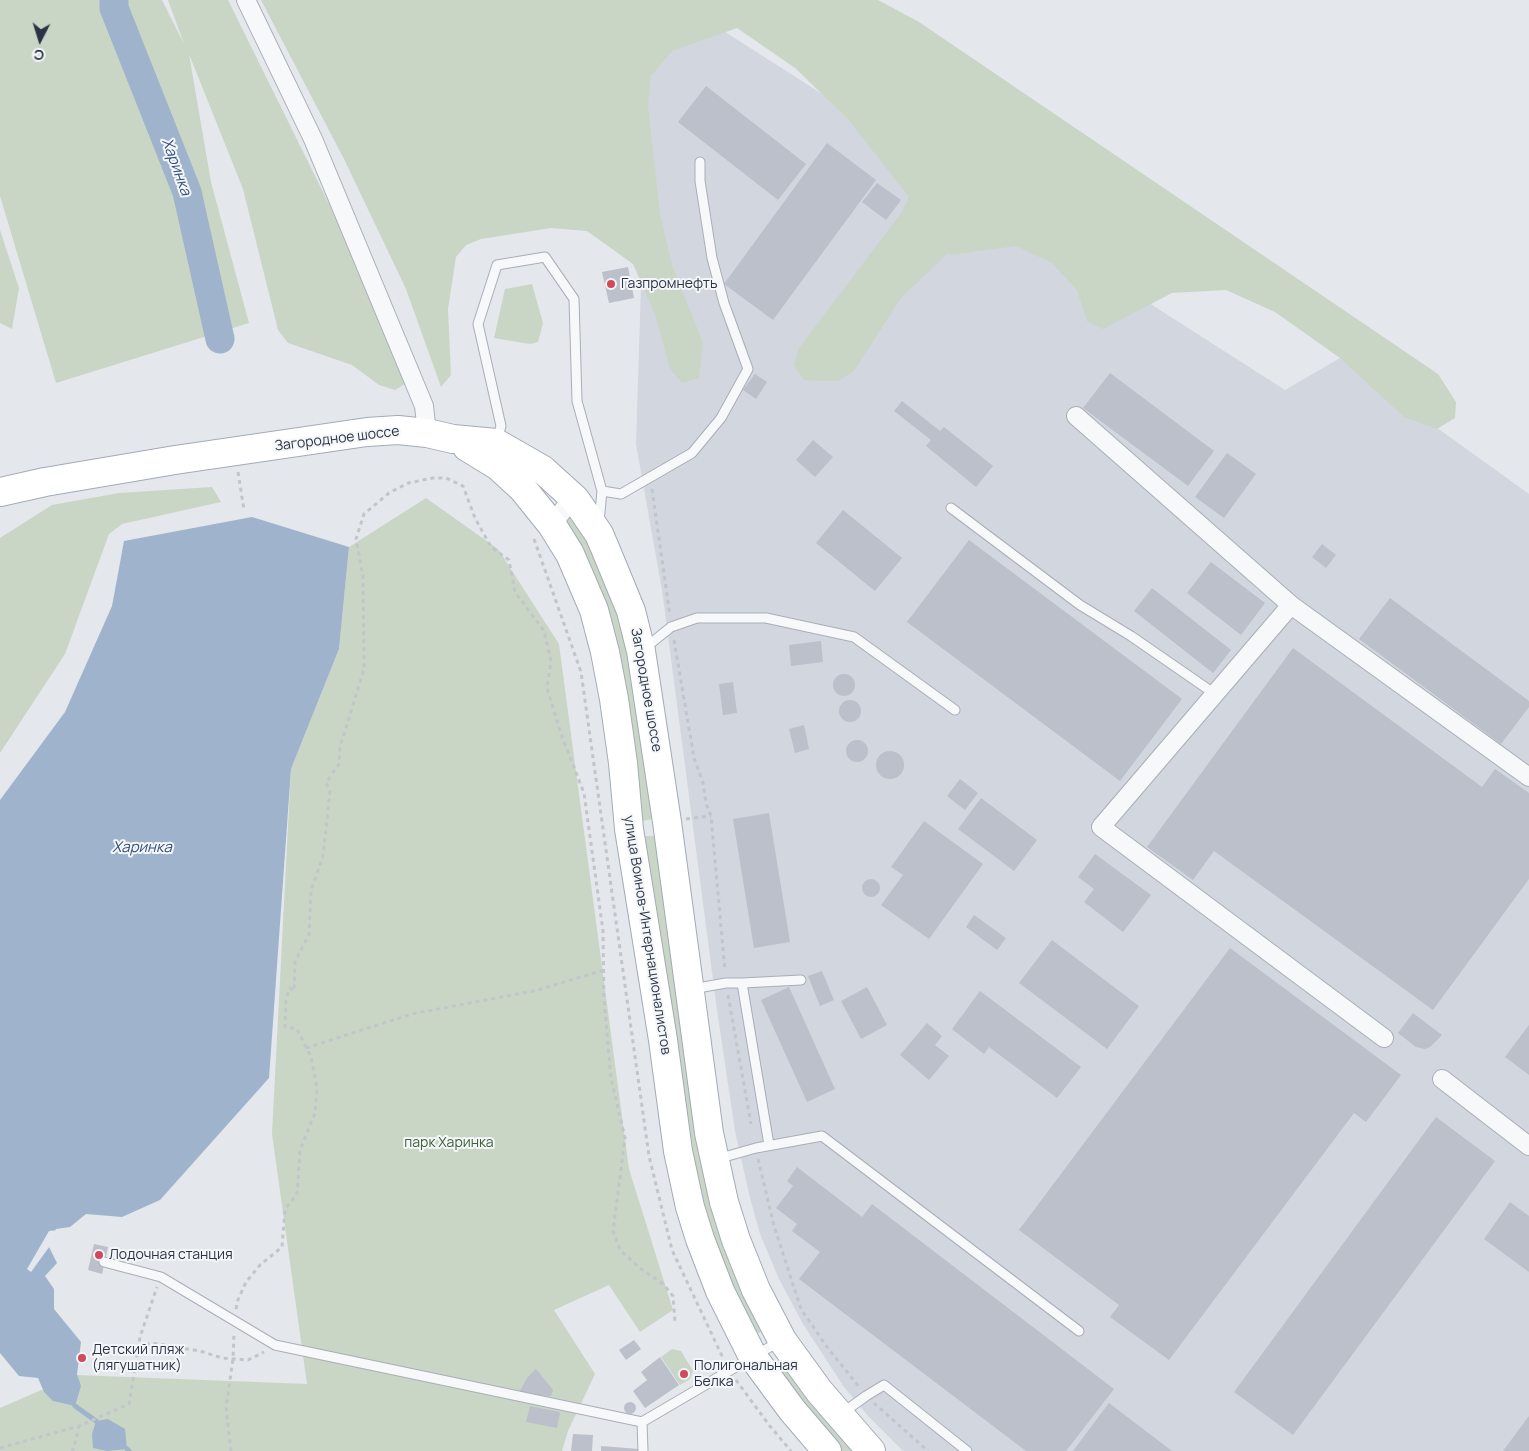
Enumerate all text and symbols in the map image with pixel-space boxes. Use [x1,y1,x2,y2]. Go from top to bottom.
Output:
north arrow [15,15,65,65]
text: С [33,46,45,65]
water label: Харинка [157,136,195,198]
place label: Газпромнефть [621,276,717,292]
marker: Газпромнефть [605,278,617,290]
street label: Загородное шоссе [274,423,400,455]
street label: Загородное шоссе [627,627,665,753]
street label: улица Воинов-Интернационалистов [620,814,674,1056]
water label: Харинка [112,839,172,857]
park label: парк Харинка [404,1135,494,1151]
place label: Лодочная станция [109,1247,233,1263]
marker: Лодочная станция [93,1249,105,1261]
place label: Детский пляж (лягушатник) [92,1342,184,1374]
marker: Детский пляж (лягушатник) [76,1352,88,1364]
place label: Полигональная Белка [694,1358,798,1390]
marker: Полигональная Белка [678,1368,690,1380]

